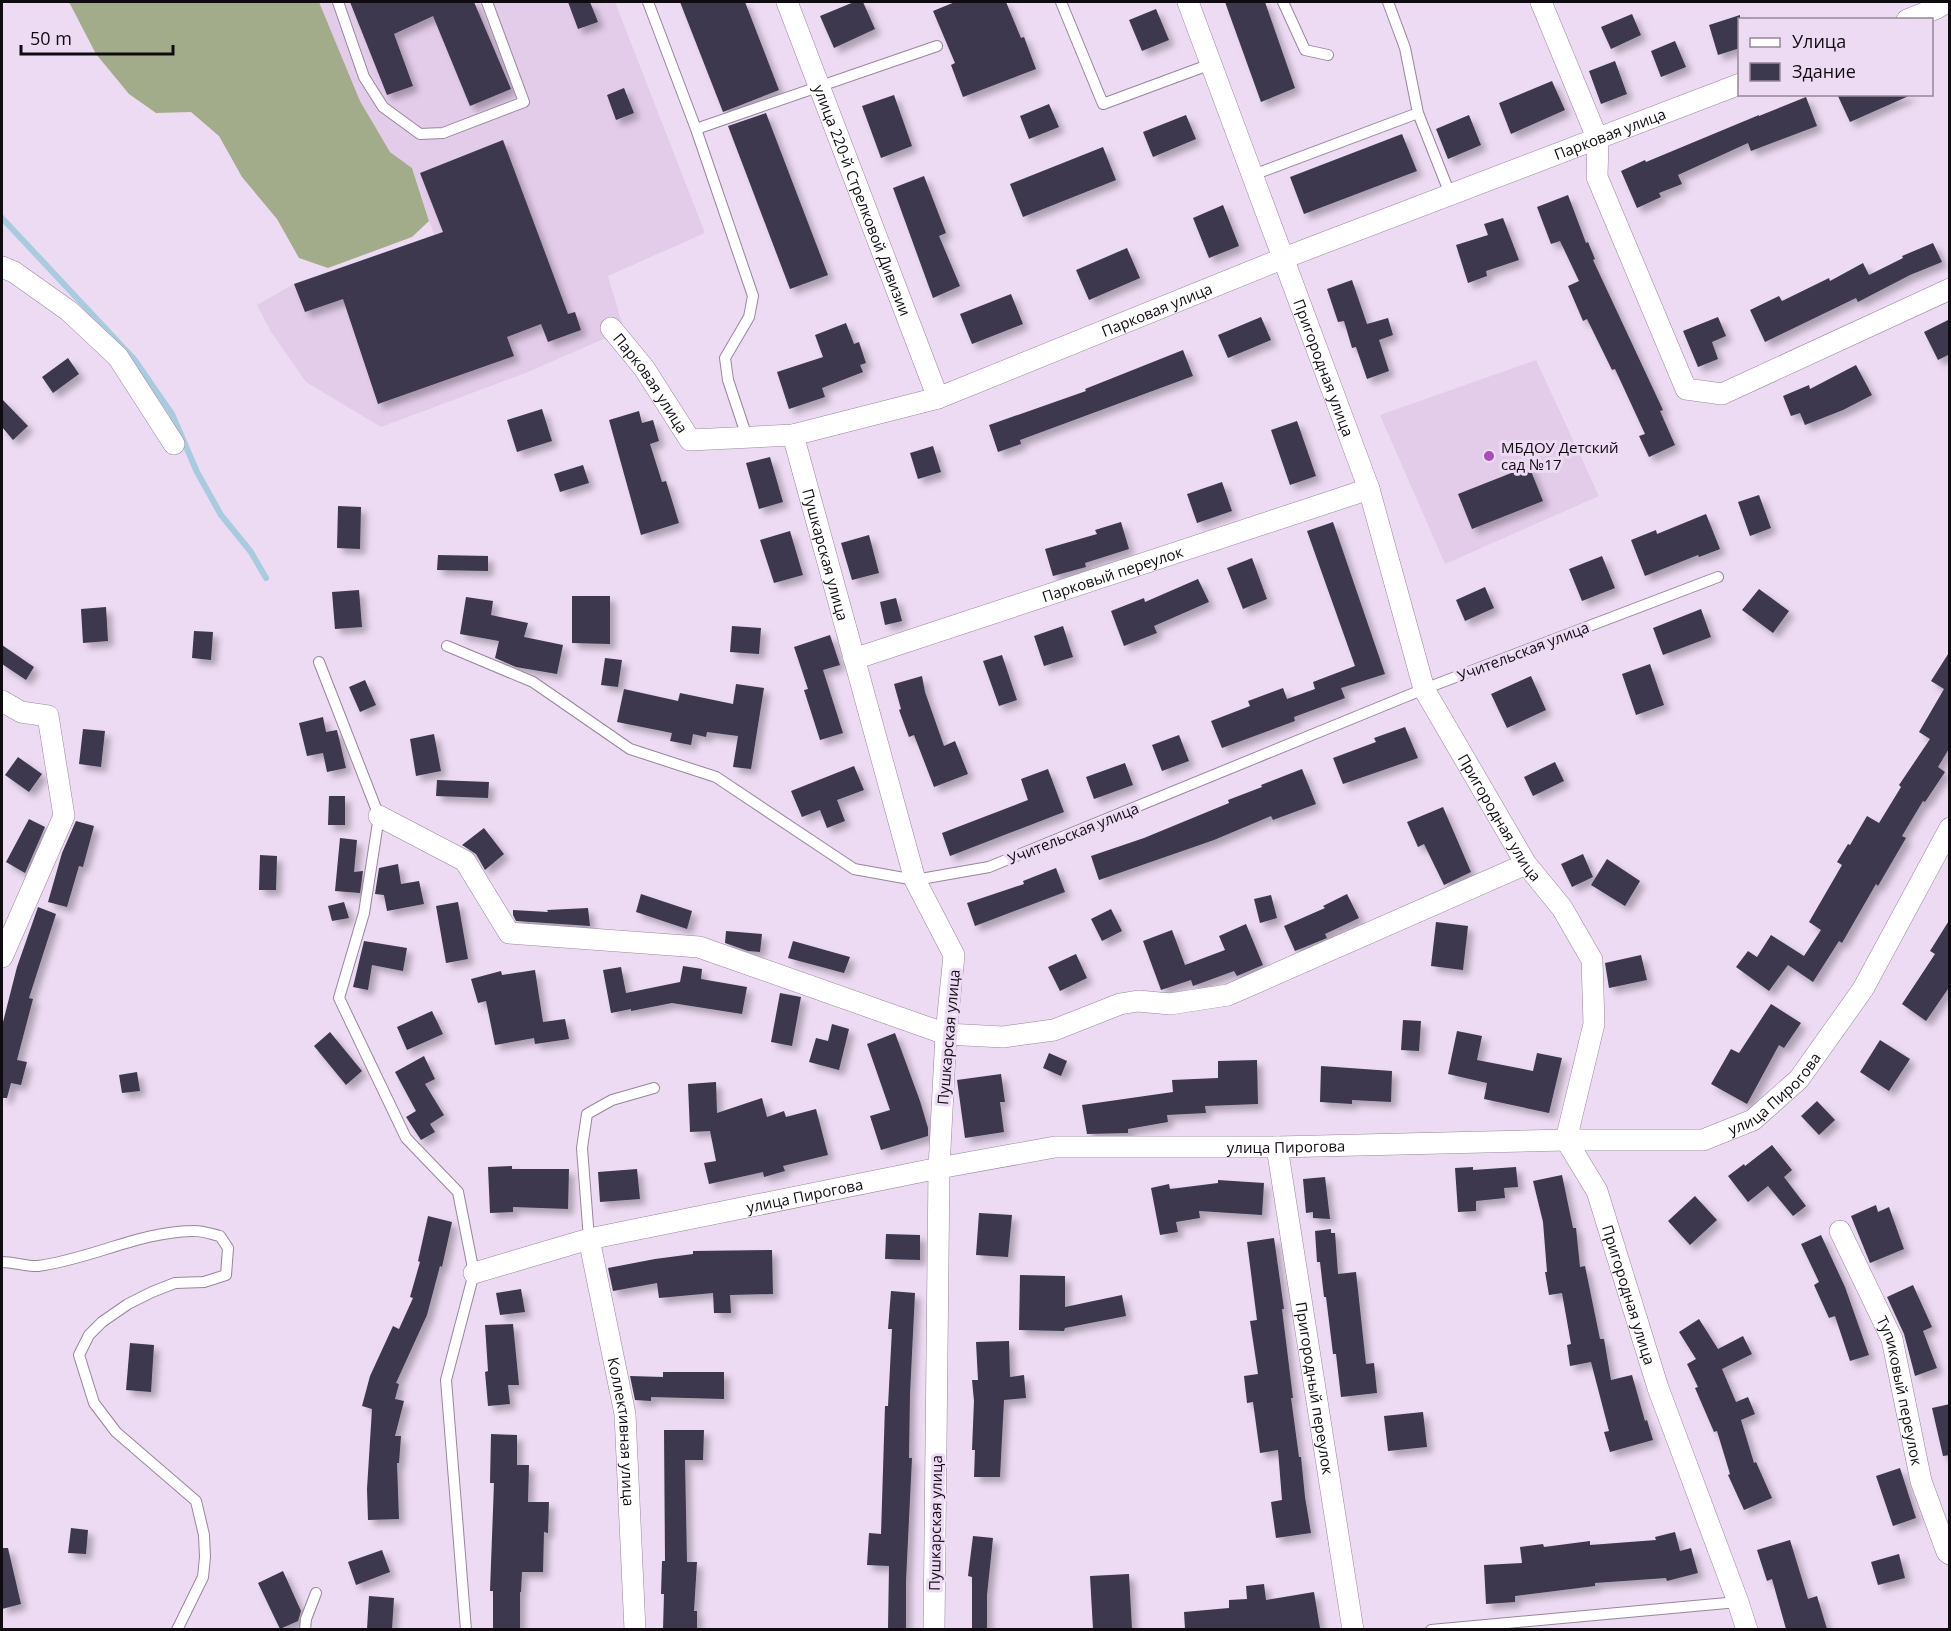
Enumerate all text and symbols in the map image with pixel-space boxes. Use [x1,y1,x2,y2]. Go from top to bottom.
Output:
scale bar [21,18,172,56]
legend [1738,18,1933,96]
text: 50 m [30,26,72,50]
text: Улица [1792,29,1846,53]
text: Здание [1792,59,1856,83]
street label: улица 220-й Стрелковой Дивизии [809,81,916,319]
street label: Парковая улица [1551,103,1668,164]
street label: Парковая улица [1098,278,1215,341]
street label: Пригородная улица [1289,296,1359,439]
street label: Парковая улица [609,329,693,437]
place label: МБДОУ Детский сад №17 [1501,437,1619,474]
marker: МБДОУ Детский сад №17 [1482,449,1496,463]
street label: Пушкарская улица [798,486,853,623]
street label: Парковый переулок [1039,541,1186,606]
street label: Учительская улица [1454,617,1592,685]
street label: Пригородная улица [1454,750,1546,885]
street label: Учительская улица [1005,798,1141,868]
street label: Пушкарская улица [932,968,964,1106]
street label: улица Пирогова [1725,1048,1825,1139]
street label: улица Пирогова [1227,1135,1346,1157]
street label: улица Пирогова [745,1174,865,1217]
street label: Пригородная улица [1598,1222,1660,1367]
street label: Пригородный переулок [1291,1300,1338,1476]
street label: Тупиковый переулок [1872,1313,1928,1467]
street label: Коллективная улица [604,1355,639,1507]
street label: Пушкарская улица [924,1455,946,1591]

